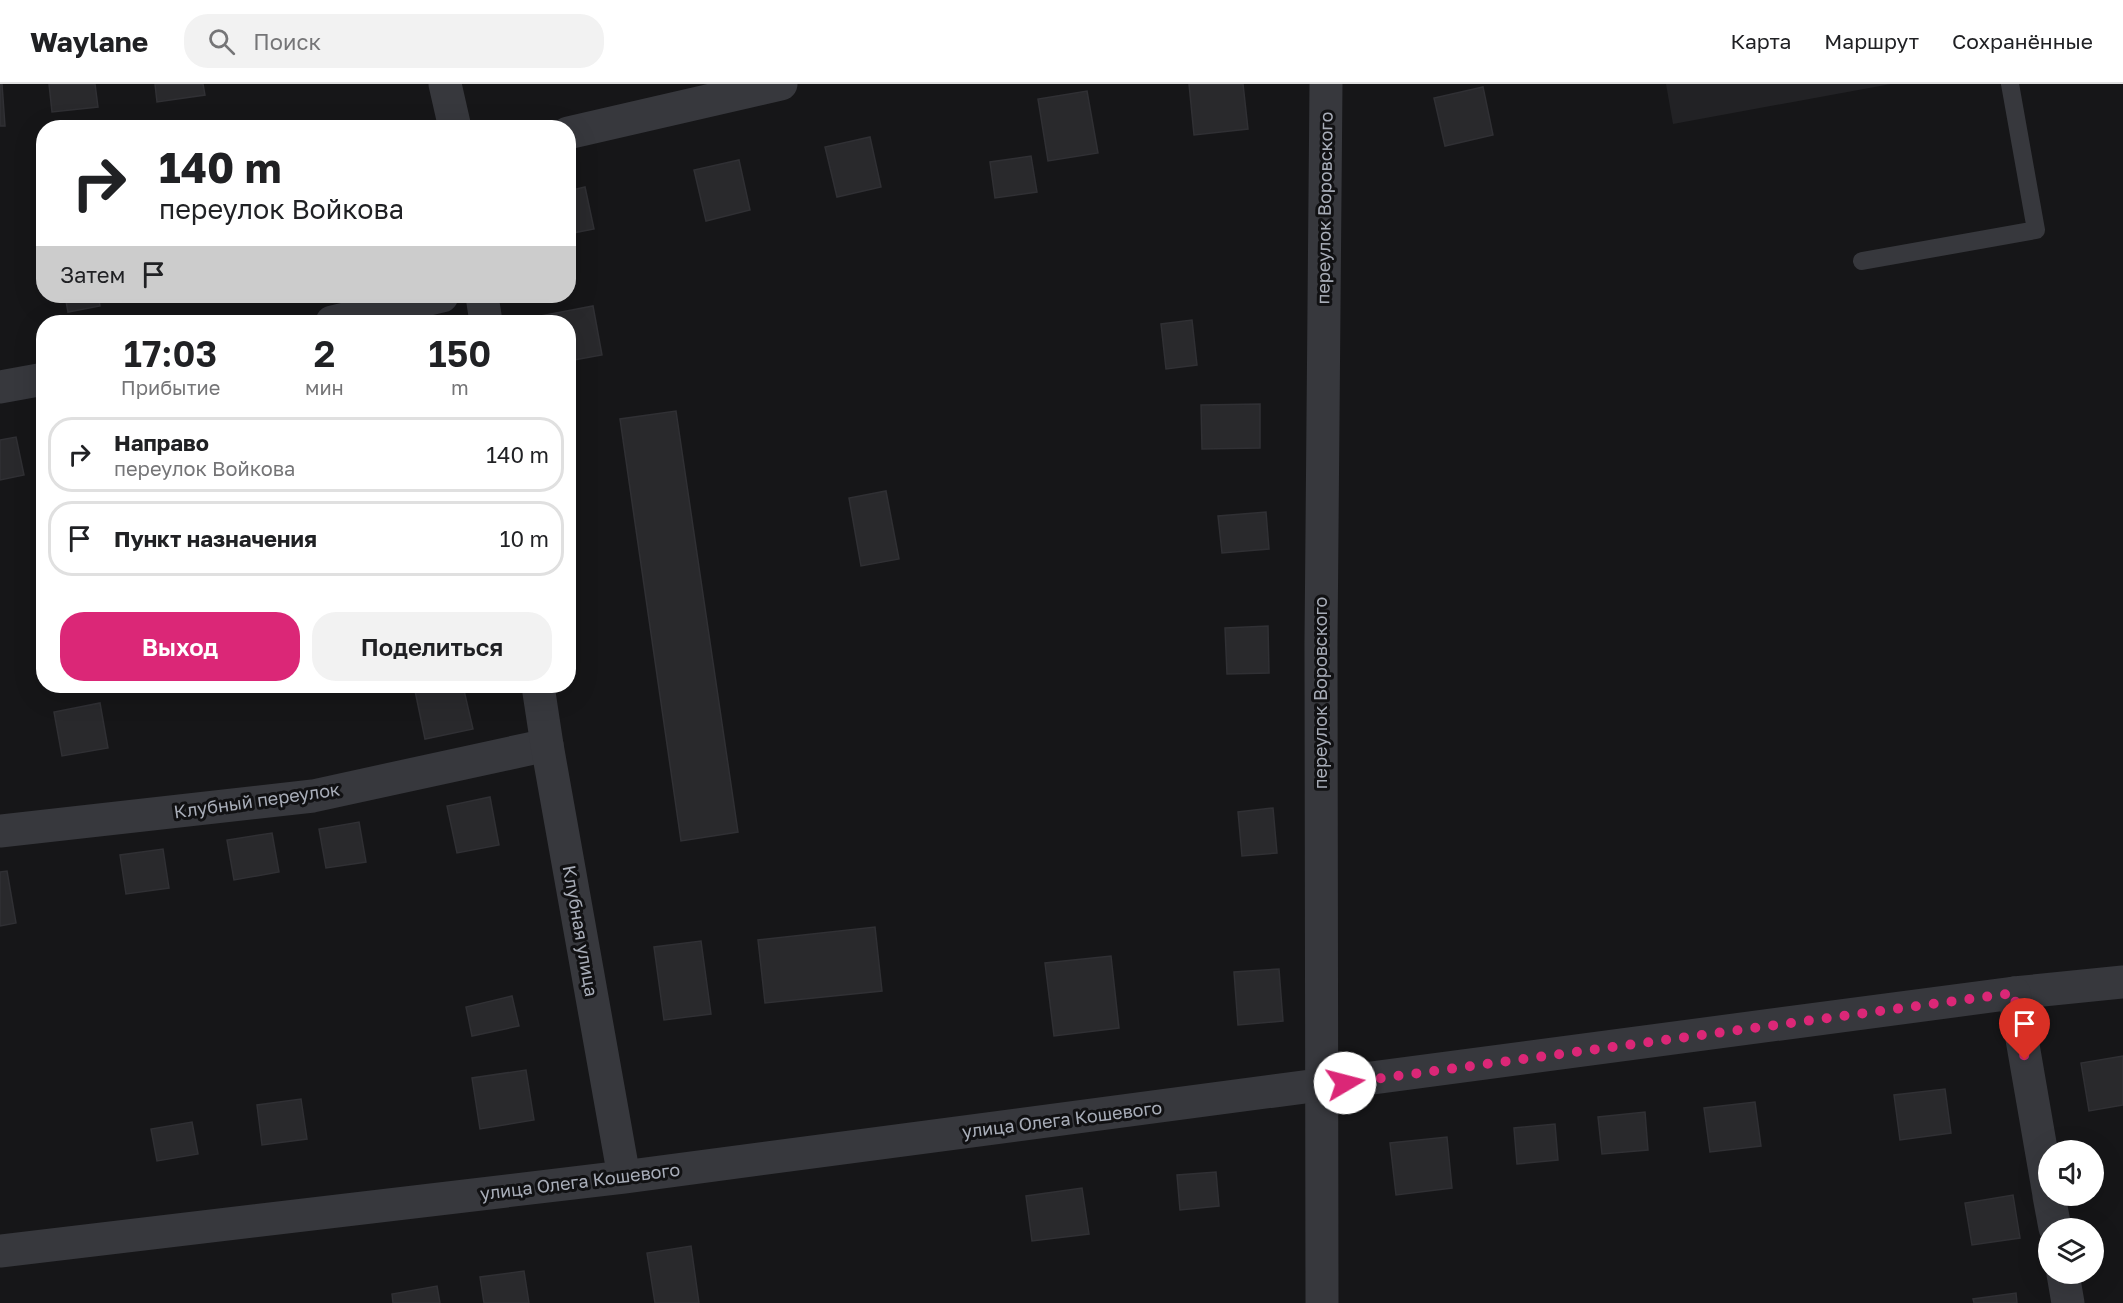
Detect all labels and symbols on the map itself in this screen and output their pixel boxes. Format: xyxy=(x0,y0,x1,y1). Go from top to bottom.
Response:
street label: переулок Воровского xyxy=(1311,111,1337,305)
street label: переулок Воровского xyxy=(1309,597,1331,789)
street label: Клубный переулок xyxy=(172,777,341,823)
street label: Клубная улица xyxy=(559,863,603,998)
pin xyxy=(1999,998,2050,1060)
position arrow xyxy=(1313,1051,1377,1115)
street label: улица Олега Кошевого xyxy=(961,1096,1163,1142)
street label: улица Олега Кошевого xyxy=(479,1158,681,1204)

